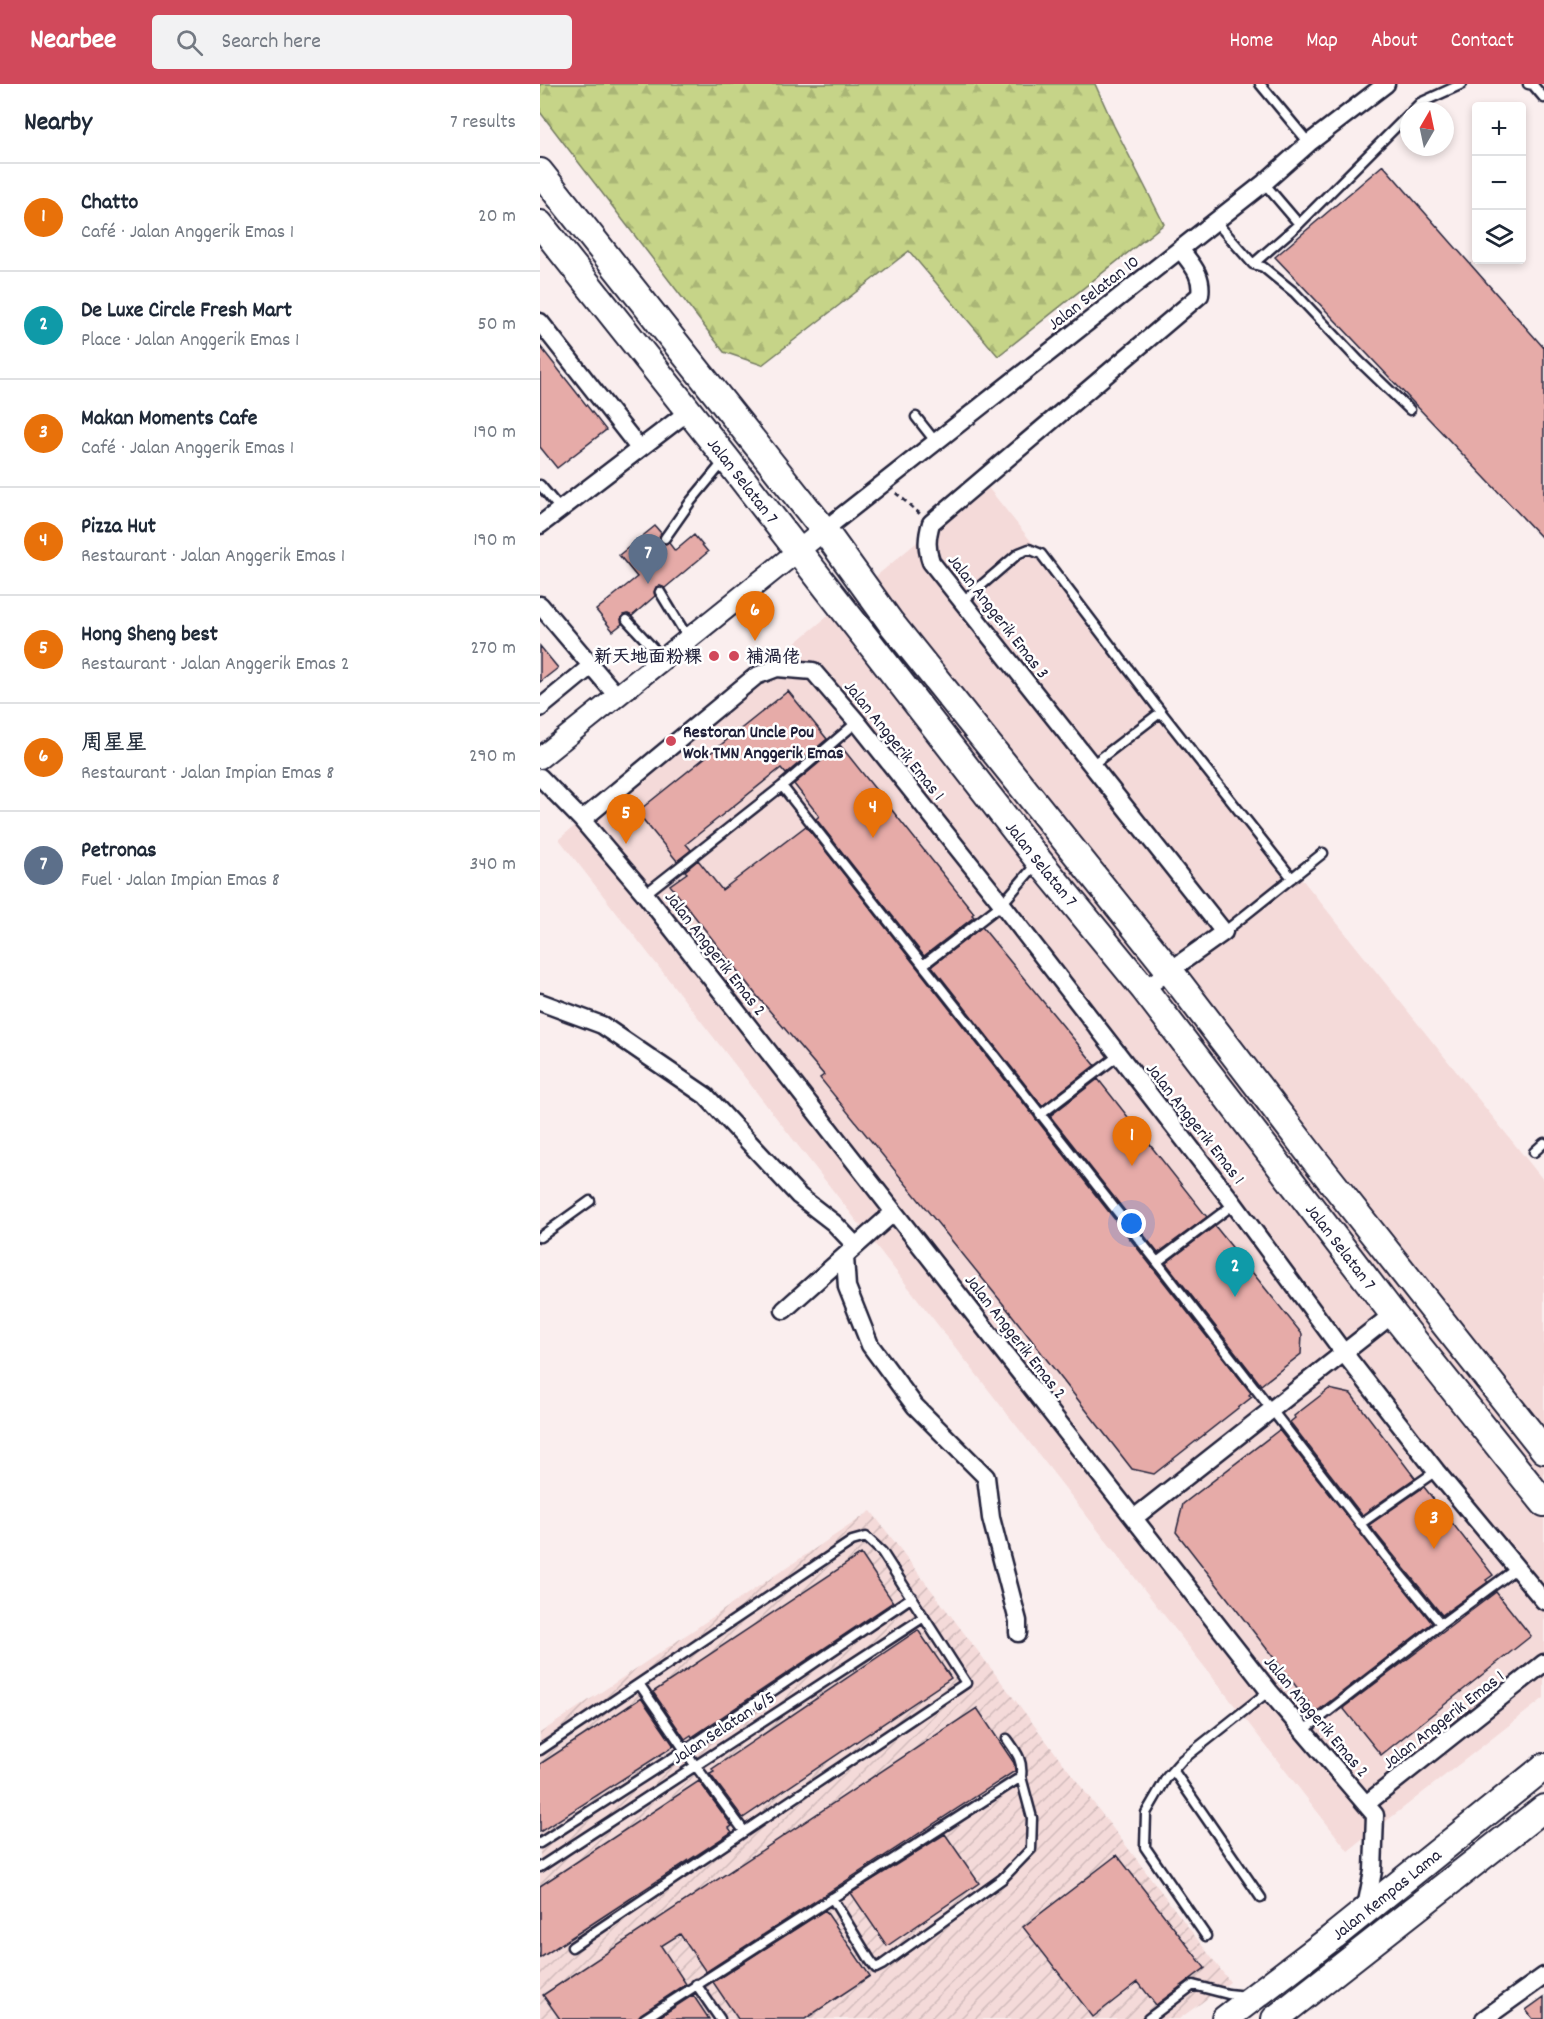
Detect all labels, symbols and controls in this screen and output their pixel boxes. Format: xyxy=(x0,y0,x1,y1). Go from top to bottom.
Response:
search box xyxy=(152,15,572,69)
text: Nearbee xyxy=(30,22,116,62)
icon: search xyxy=(173,26,206,59)
text: Search here xyxy=(221,27,321,58)
text: Home xyxy=(1229,27,1273,57)
text: Map xyxy=(1306,27,1338,57)
text: About xyxy=(1371,27,1418,57)
text: Contact xyxy=(1451,27,1514,57)
north arrow xyxy=(1400,102,1454,156)
map controls xyxy=(1472,102,1526,264)
button: + xyxy=(1472,102,1526,156)
text: Nearby xyxy=(24,105,92,142)
text: 7 results xyxy=(450,109,516,137)
button: − xyxy=(1472,156,1526,210)
text: Chatto xyxy=(81,188,138,219)
text: 1 xyxy=(41,203,46,231)
text: 20 m xyxy=(478,203,516,231)
button: layers xyxy=(1472,210,1526,264)
text: Café · Jalan Anggerik Emas 1 xyxy=(81,219,294,247)
street label: Jalan Selatan 10 xyxy=(1043,250,1146,338)
text: De Luxe Circle Fresh Mart xyxy=(81,296,292,327)
text: 2 xyxy=(39,311,48,339)
text: 50 m xyxy=(478,311,516,339)
text: Place · Jalan Anggerik Emas 1 xyxy=(81,327,299,355)
text: Makan Moments Cafe xyxy=(81,404,257,435)
text: 3 xyxy=(39,419,48,447)
text: 190 m xyxy=(473,419,516,447)
street label: Jalan Selatan 7 xyxy=(700,433,783,530)
text: Café · Jalan Anggerik Emas 1 xyxy=(81,435,294,463)
text: Pizza Hut xyxy=(81,512,156,543)
text: 4 xyxy=(39,527,48,555)
text: 190 m xyxy=(473,527,516,555)
pin: 7 xyxy=(628,534,668,584)
text: Restaurant · Jalan Anggerik Emas 1 xyxy=(81,543,345,571)
street label: Jalan Anggerik Emas 3 xyxy=(940,550,1054,685)
pin: 6 xyxy=(736,592,774,641)
text: Hong Sheng best xyxy=(81,620,218,651)
text: 5 xyxy=(39,635,48,663)
text: 270 m xyxy=(470,635,516,663)
place label: 新天地面粉粿 xyxy=(594,646,702,671)
place label: 補渦佬 xyxy=(746,646,800,671)
marker: 新天地面粉粿 xyxy=(707,649,721,663)
marker: 補渦佬 xyxy=(727,649,741,663)
text: Restaurant · Jalan Anggerik Emas 2 xyxy=(81,651,349,679)
street label: Jalan Anggerik Emas 1 xyxy=(837,676,949,807)
place label: Restoran Uncle Pou Wok TMN Anggerik Emas xyxy=(683,721,844,767)
text: 周星星 xyxy=(81,729,147,760)
marker: Restoran Uncle Pou Wok TMN Anggerik Emas xyxy=(664,734,678,748)
text: 6 xyxy=(39,743,48,771)
text: 290 m xyxy=(469,743,516,771)
text: Restaurant · Jalan Impian Emas 8 xyxy=(81,760,334,788)
pin: 4 xyxy=(854,788,892,838)
pin: 5 xyxy=(606,794,646,844)
street label: Jalan Selatan 7 xyxy=(998,817,1082,913)
text: Petronas xyxy=(81,836,156,867)
text: 7 xyxy=(40,851,47,879)
text: 340 m xyxy=(470,851,516,879)
text: Fuel · Jalan Impian Emas 8 xyxy=(81,867,280,895)
street label: Jalan Anggerik Emas 2 xyxy=(657,887,771,1022)
street label: Jalan Anggerik Emas 1 xyxy=(1139,1058,1249,1191)
pin: 1 xyxy=(1112,1116,1152,1166)
street label: Jalan Selatan 7 xyxy=(1298,1199,1381,1297)
your location xyxy=(1117,1209,1146,1238)
pin: 2 xyxy=(1216,1248,1254,1297)
street label: Jalan Anggerik Emas 2 xyxy=(957,1270,1071,1405)
pin: 3 xyxy=(1414,1500,1454,1549)
street label: Jalan Anggerik Emas 2 xyxy=(1257,1651,1374,1784)
street label: Jalan Anggerik Emas 1 xyxy=(1378,1666,1511,1776)
street label: Jalan Selatan 6/5 xyxy=(668,1686,781,1772)
street label: Jalan Kempas Lama xyxy=(1328,1844,1448,1948)

